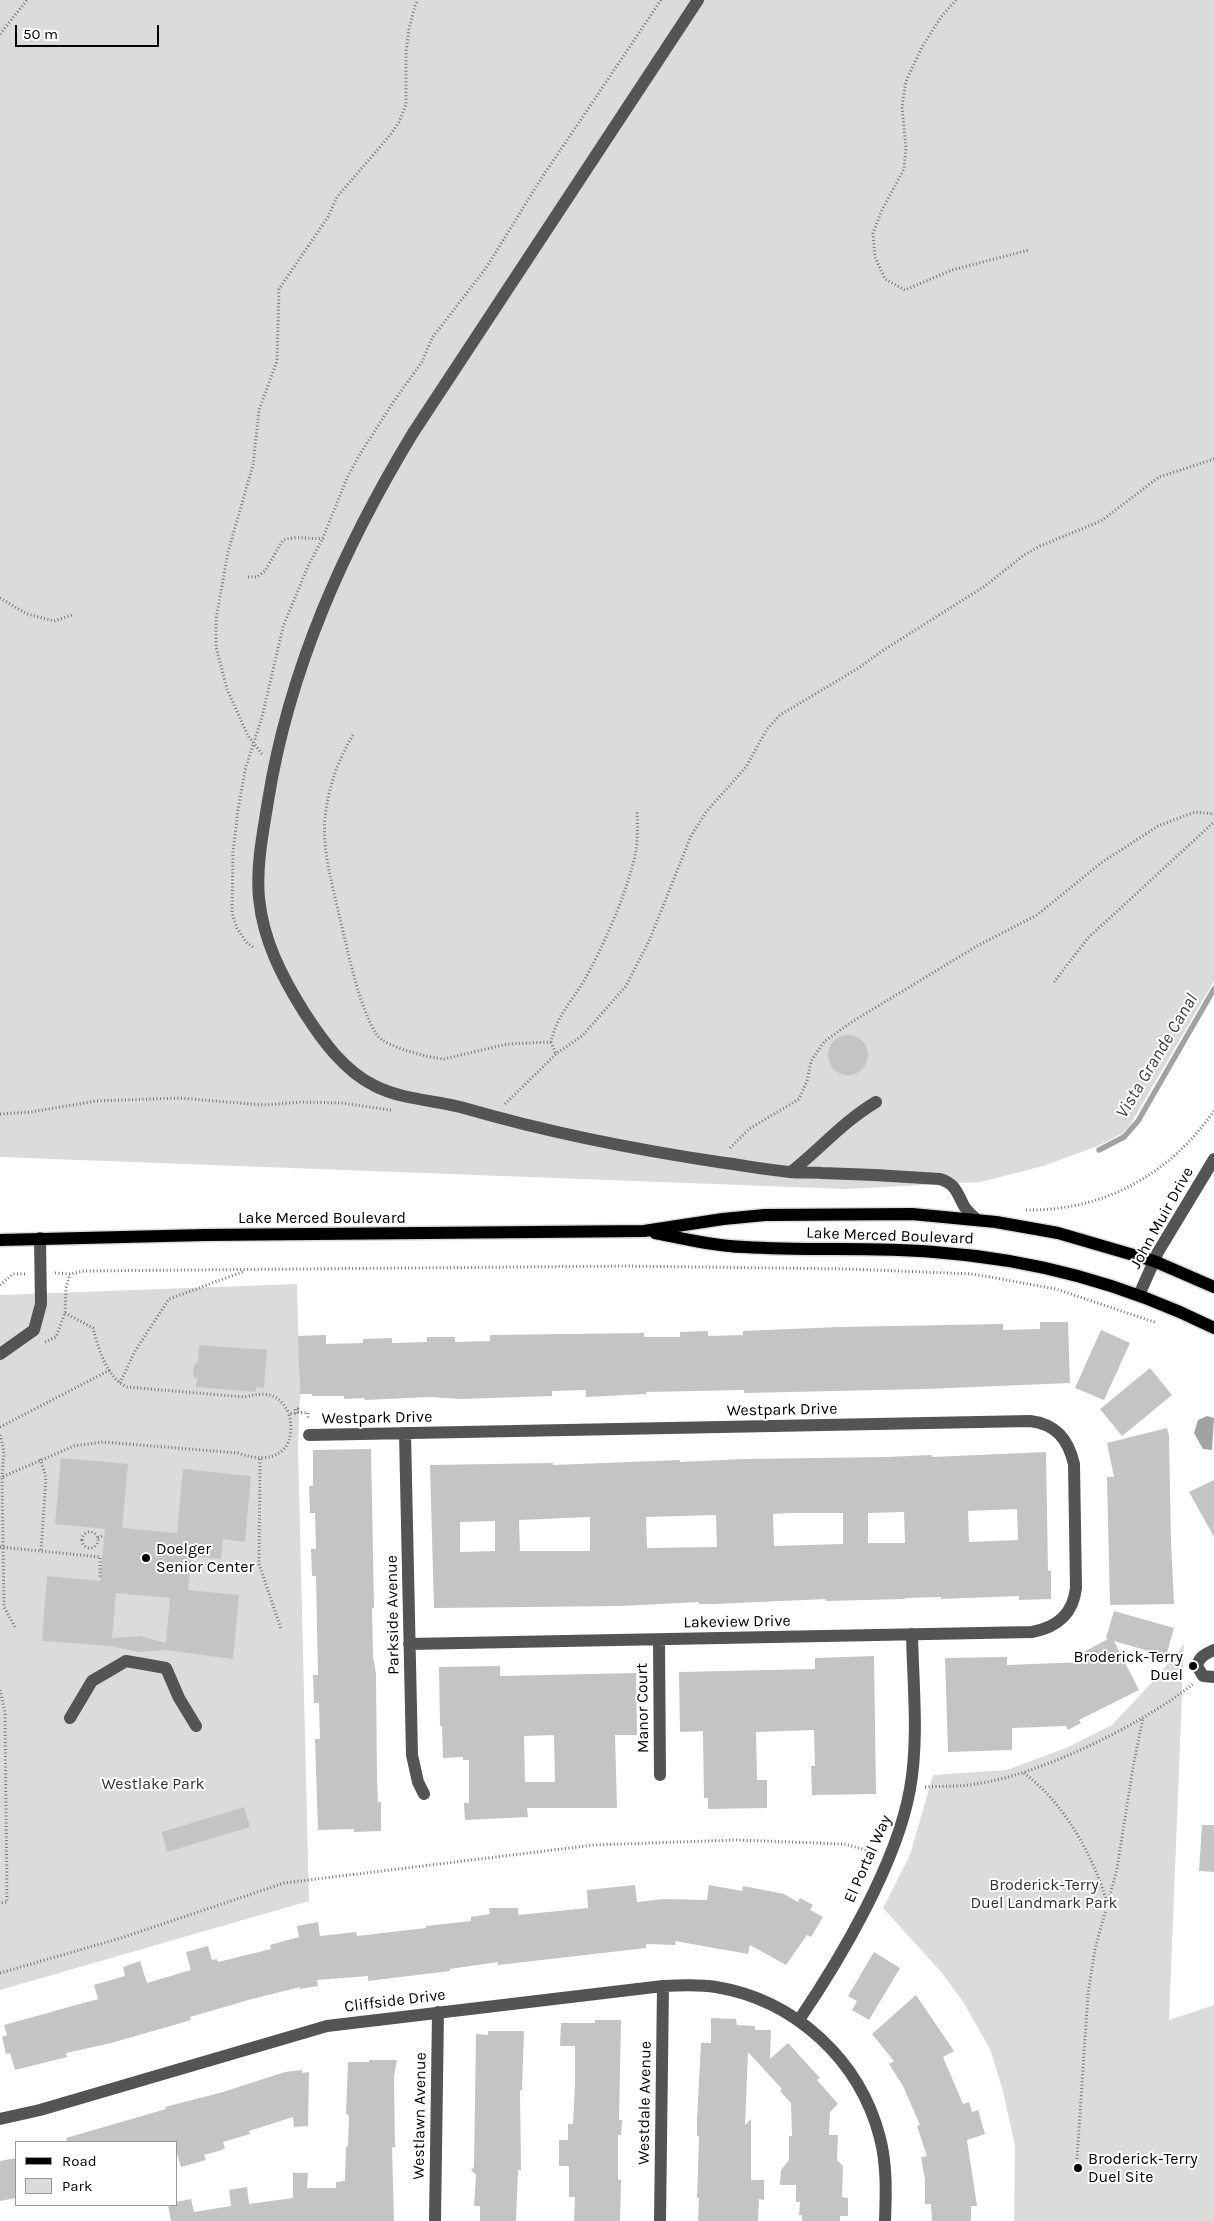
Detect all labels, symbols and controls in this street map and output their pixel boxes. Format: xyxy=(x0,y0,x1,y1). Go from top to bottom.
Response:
scale bar xyxy=(18,15,161,47)
text: 50 m xyxy=(23,25,58,43)
water label: Vista Grande Canal xyxy=(1111,990,1203,1122)
street label: John Muir Drive xyxy=(1126,1164,1198,1272)
street label: Lake Merced Boulevard xyxy=(238,1208,406,1228)
street label: Lake Merced Boulevard xyxy=(806,1223,974,1249)
street label: Westpark Drive xyxy=(727,1399,837,1421)
street label: Westpark Drive xyxy=(322,1407,432,1429)
place label: Doelger Senior Center xyxy=(156,1539,254,1577)
marker: Doelger Senior Center xyxy=(140,1552,152,1564)
street label: Parkside Avenue xyxy=(382,1555,404,1675)
street label: Lakeview Drive xyxy=(683,1611,791,1633)
place label: Broderick-Terry Duel xyxy=(1073,1647,1183,1685)
marker: Broderick-Terry Duel xyxy=(1187,1660,1199,1672)
street label: Manor Court xyxy=(633,1663,653,1753)
park label: Westlake Park xyxy=(101,1774,205,1794)
street label: El Portal Way xyxy=(840,1812,896,1906)
park label: Broderick-Terry Duel Landmark Park xyxy=(970,1875,1118,1913)
street label: Cliffside Drive xyxy=(343,1985,447,2017)
street label: Westdale Avenue xyxy=(634,2041,656,2165)
street label: Westlawn Avenue xyxy=(409,2052,431,2180)
legend xyxy=(15,2141,178,2206)
place label: Broderick-Terry Duel Site xyxy=(1088,2149,1198,2187)
text: Road xyxy=(62,2152,97,2170)
marker: Broderick-Terry Duel Site xyxy=(1072,2162,1084,2174)
text: Park xyxy=(62,2177,92,2195)

